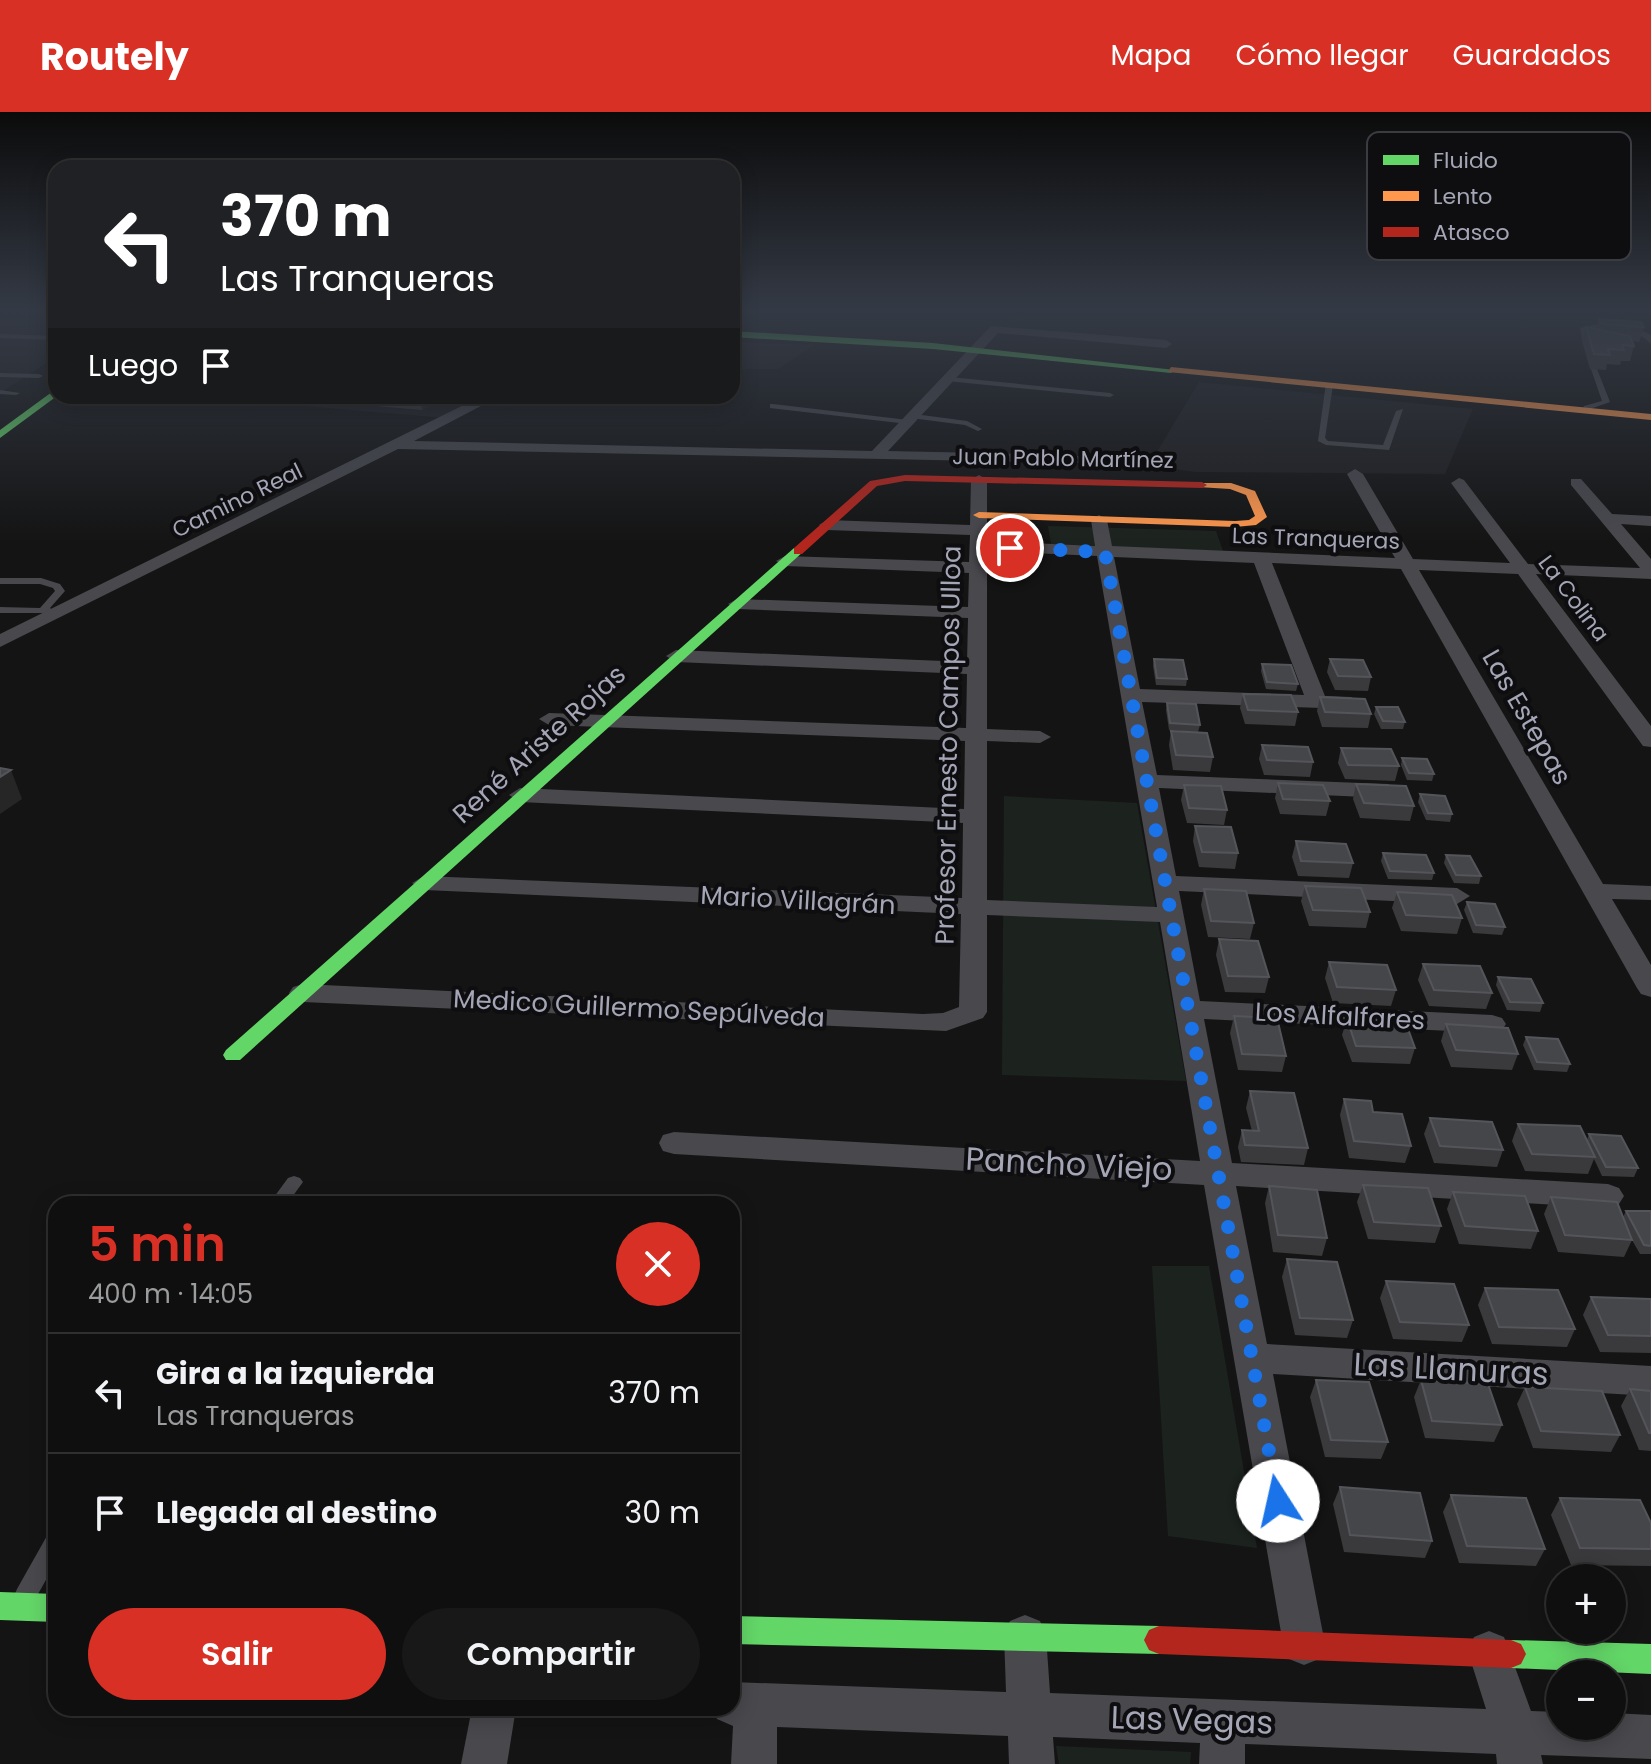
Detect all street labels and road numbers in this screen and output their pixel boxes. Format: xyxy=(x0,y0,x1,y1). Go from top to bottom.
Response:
street label: Juan Pablo Martínez xyxy=(952,441,1174,476)
street label: Camino Real xyxy=(167,456,307,545)
street label: Las Tranqueras xyxy=(1232,520,1400,557)
street label: Profesor Ernesto Campos Ulloa xyxy=(927,545,969,945)
street label: La Colina xyxy=(1531,549,1616,648)
street label: Las Estepas xyxy=(1474,643,1580,791)
street label: René Ariste Rojas xyxy=(445,657,633,831)
street label: Mario Villagrán xyxy=(699,877,897,923)
street label: Medico Guillermo Sepúlveda xyxy=(452,980,826,1036)
street label: Los Alfalfares xyxy=(1254,994,1426,1038)
street label: Pancho Viejo xyxy=(964,1136,1174,1191)
street label: Las Llanuras xyxy=(1352,1341,1550,1396)
street label: Las Vegas xyxy=(1110,1694,1274,1745)

